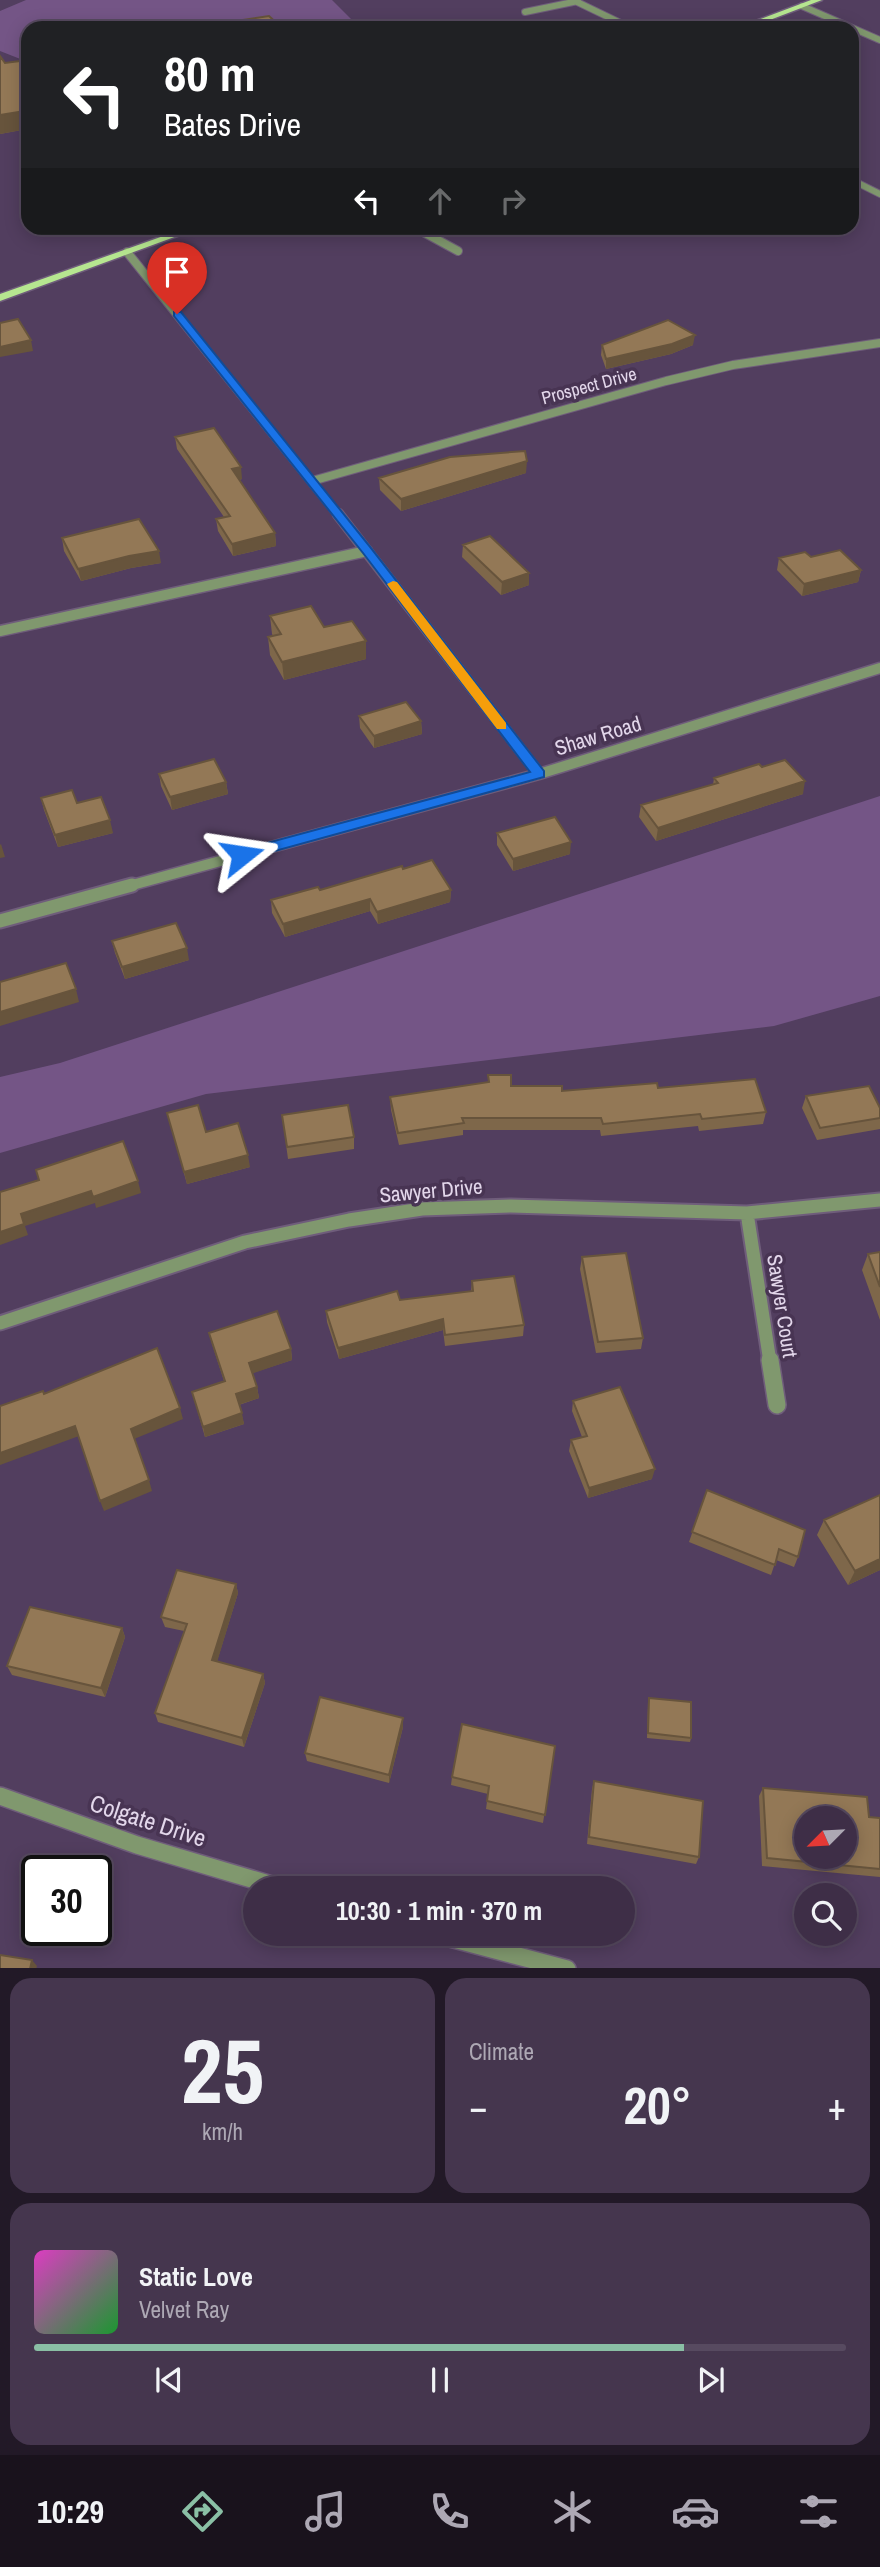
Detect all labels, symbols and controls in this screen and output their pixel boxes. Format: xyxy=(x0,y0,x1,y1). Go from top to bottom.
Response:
text: 80 m xyxy=(164,40,256,106)
icon: left xyxy=(49,49,140,140)
text: Bates Drive xyxy=(164,103,301,146)
icon: left xyxy=(348,182,386,220)
icon: ahead xyxy=(421,182,459,220)
icon: right xyxy=(494,182,532,220)
pin xyxy=(147,242,207,314)
icon: arrive xyxy=(158,253,196,291)
street label: Prospect Drive xyxy=(538,361,639,410)
street label: Shaw Road xyxy=(551,709,645,762)
position arrow xyxy=(205,818,279,892)
street label: Sawyer Drive xyxy=(378,1172,484,1209)
street label: Sawyer Court xyxy=(760,1252,805,1360)
street label: Colgate Drive xyxy=(86,1786,210,1854)
north arrow xyxy=(794,1806,858,1869)
map controls xyxy=(794,1806,857,1946)
speed limit sign: 30 xyxy=(21,1855,112,1946)
button: search xyxy=(794,1883,857,1946)
text: 10:30 · 1 min · 370 m xyxy=(336,1893,542,1928)
text: 25 xyxy=(181,2009,264,2131)
text: Climate xyxy=(469,2036,534,2067)
text: 20° xyxy=(623,2070,692,2140)
text: − xyxy=(469,2081,487,2132)
text: + xyxy=(828,2081,846,2132)
text: km/h xyxy=(202,2116,243,2147)
text: Static Love xyxy=(139,2259,253,2294)
text: Velvet Ray xyxy=(139,2294,229,2325)
icon: previous xyxy=(150,2361,188,2399)
icon: pause xyxy=(421,2361,459,2399)
icon: next xyxy=(692,2361,730,2399)
icon: directions xyxy=(178,2487,227,2536)
icon: music xyxy=(301,2487,350,2536)
icon: phone xyxy=(425,2487,474,2536)
icon: climate xyxy=(548,2487,597,2536)
icon: car xyxy=(671,2487,720,2536)
icon: filters xyxy=(794,2487,843,2536)
text: 10:29 xyxy=(37,2490,104,2533)

